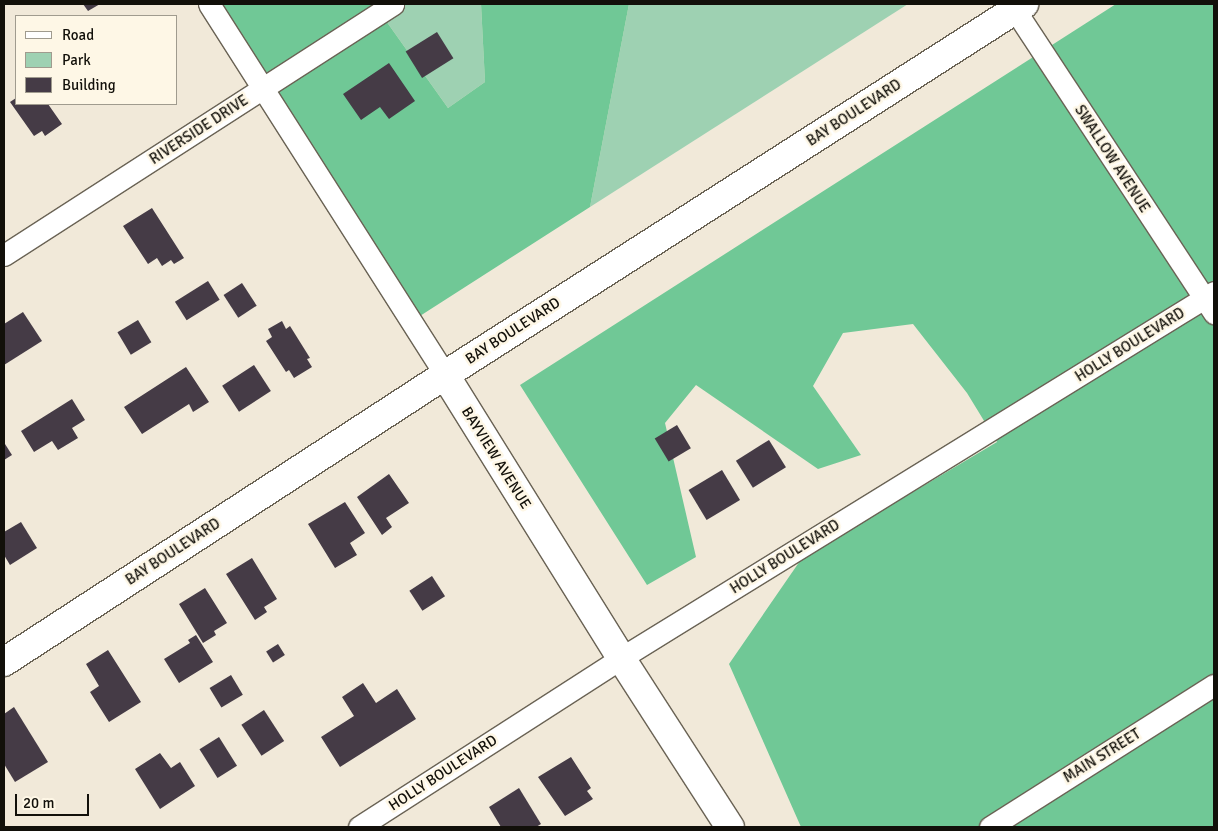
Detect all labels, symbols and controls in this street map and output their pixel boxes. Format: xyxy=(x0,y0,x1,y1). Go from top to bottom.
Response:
legend xyxy=(15,15,178,105)
text: Road xyxy=(62,26,94,44)
text: Park xyxy=(62,51,91,69)
text: Building xyxy=(62,76,116,94)
street label: BAY BOULEVARD xyxy=(803,76,905,150)
street label: RIVERSIDE DRIVE xyxy=(146,91,252,169)
street label: SWALLOW AVENUE xyxy=(1070,102,1154,216)
street label: BAY BOULEVARD xyxy=(462,294,564,368)
street label: HOLLY BOULEVARD xyxy=(1072,304,1188,386)
street label: BAYVIEW AVENUE xyxy=(457,404,535,512)
street label: BAY BOULEVARD xyxy=(122,515,224,589)
street label: HOLLY BOULEVARD xyxy=(727,516,843,598)
street label: MAIN STREET xyxy=(1060,725,1144,787)
street label: HOLLY BOULEVARD xyxy=(385,731,501,815)
scale bar xyxy=(18,784,91,816)
text: 20 m xyxy=(23,794,54,812)

